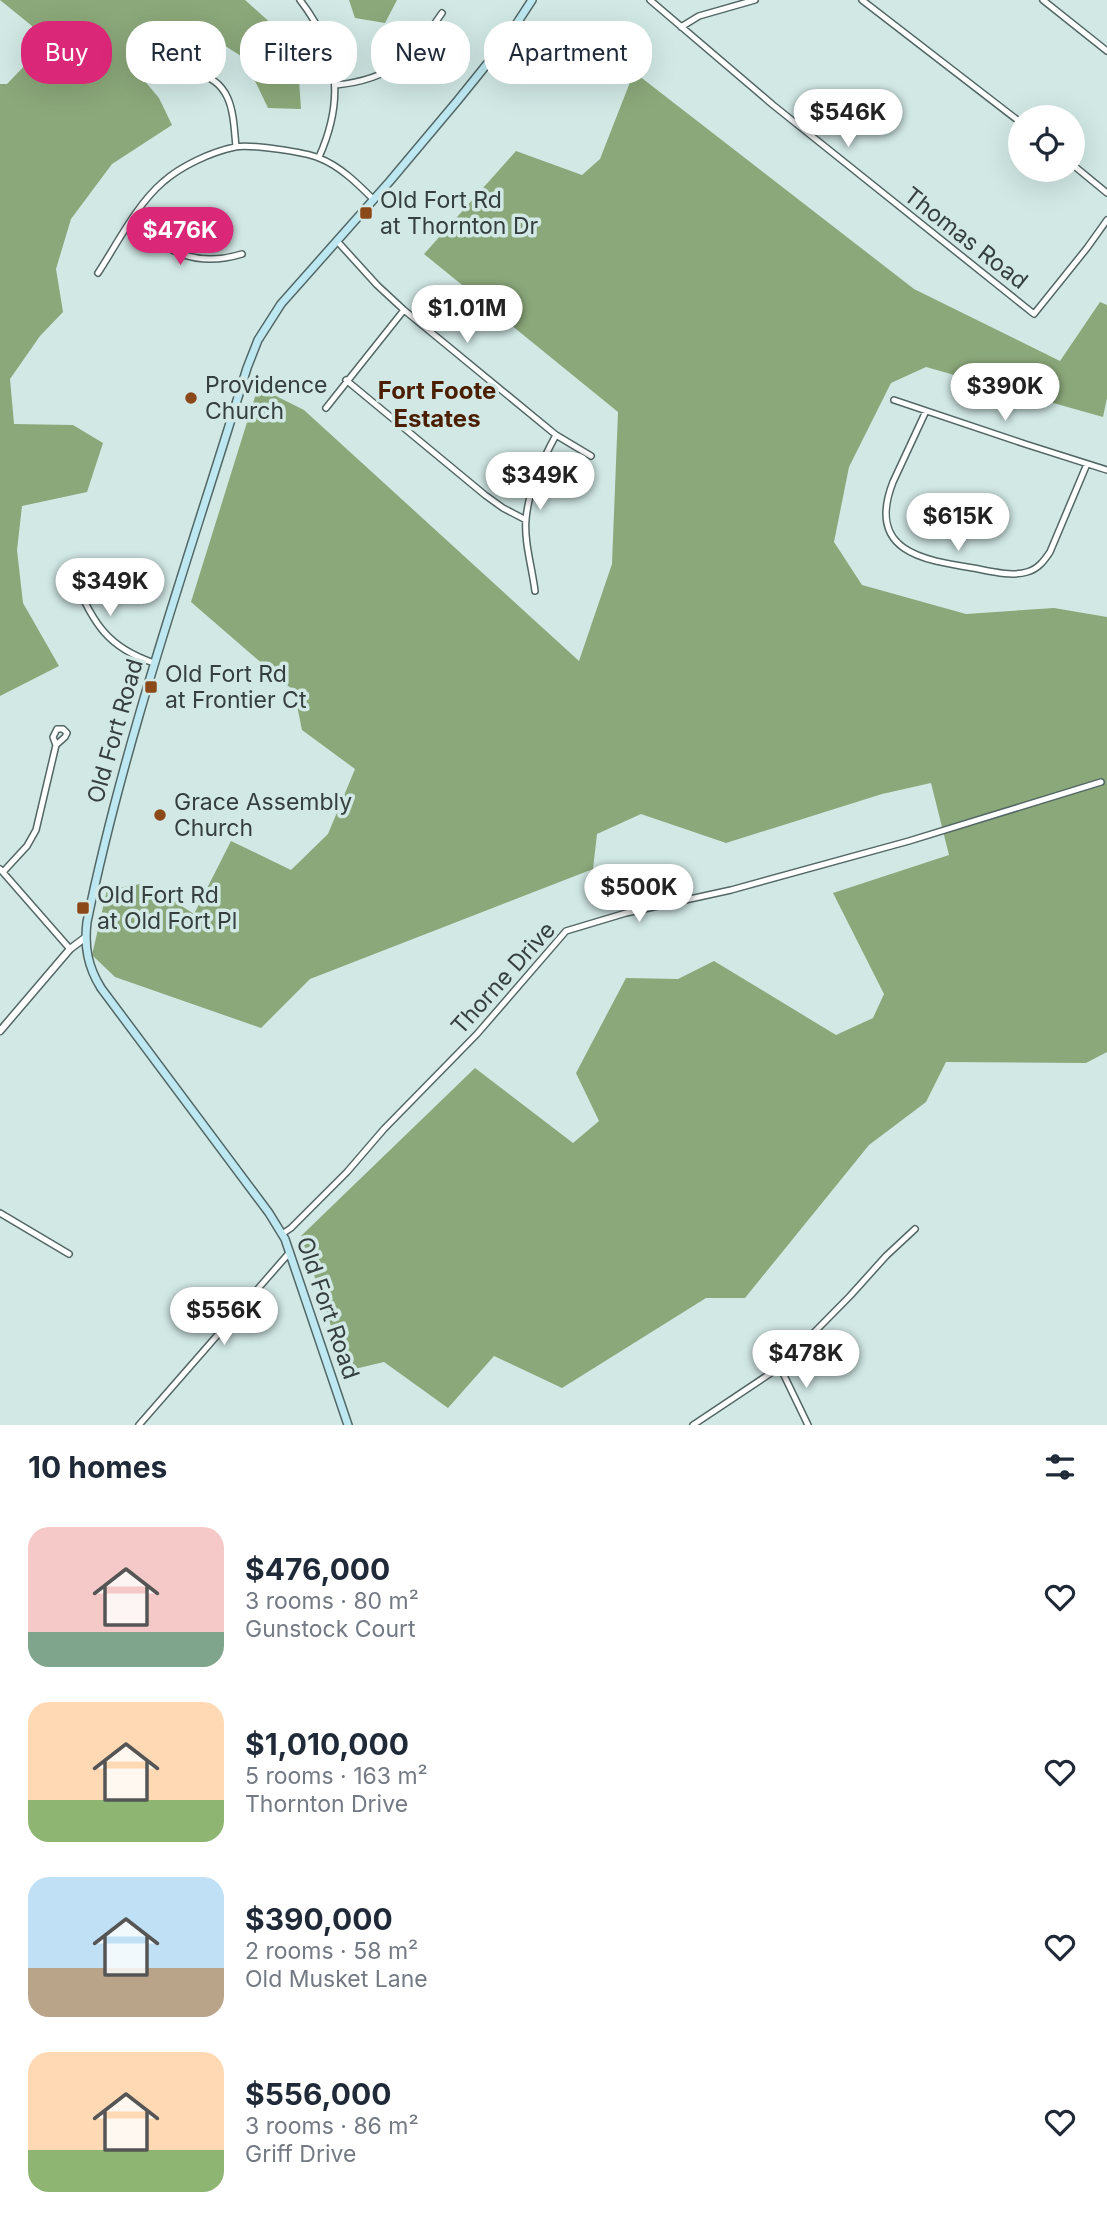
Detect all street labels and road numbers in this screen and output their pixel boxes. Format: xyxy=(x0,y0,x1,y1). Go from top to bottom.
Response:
street label: Thomas Road xyxy=(899,181,1033,295)
street label: Old Fort Road xyxy=(81,656,149,806)
street label: Thorne Drive xyxy=(445,916,561,1040)
street label: Old Fort Road xyxy=(291,1233,365,1383)

